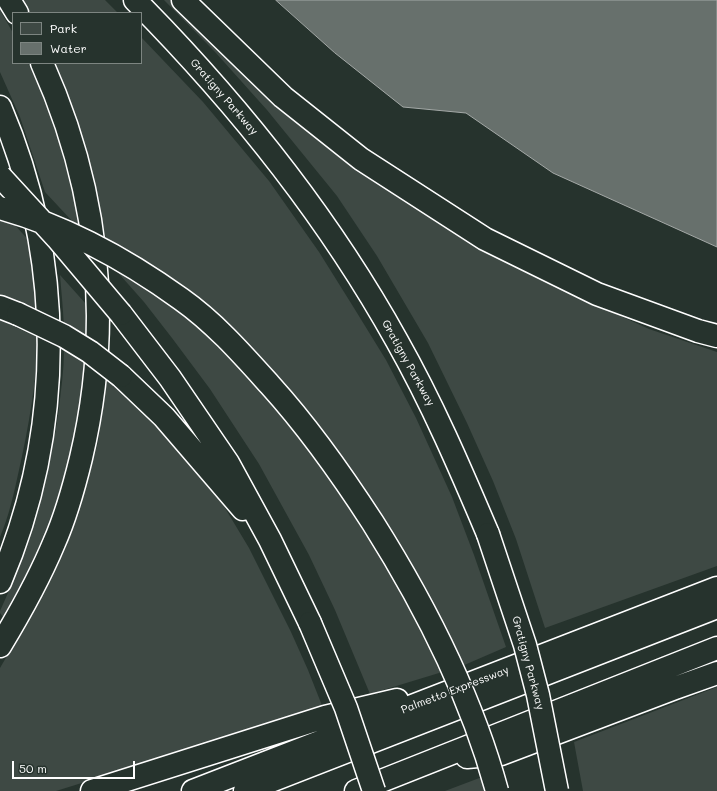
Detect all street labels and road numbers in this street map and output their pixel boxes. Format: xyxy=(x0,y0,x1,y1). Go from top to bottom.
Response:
street label: Gratigny Parkway xyxy=(187,56,261,138)
street label: Gratigny Parkway xyxy=(379,318,437,408)
street label: Gratigny Parkway xyxy=(509,615,547,711)
street label: Palmetto Expressway xyxy=(399,663,511,717)

